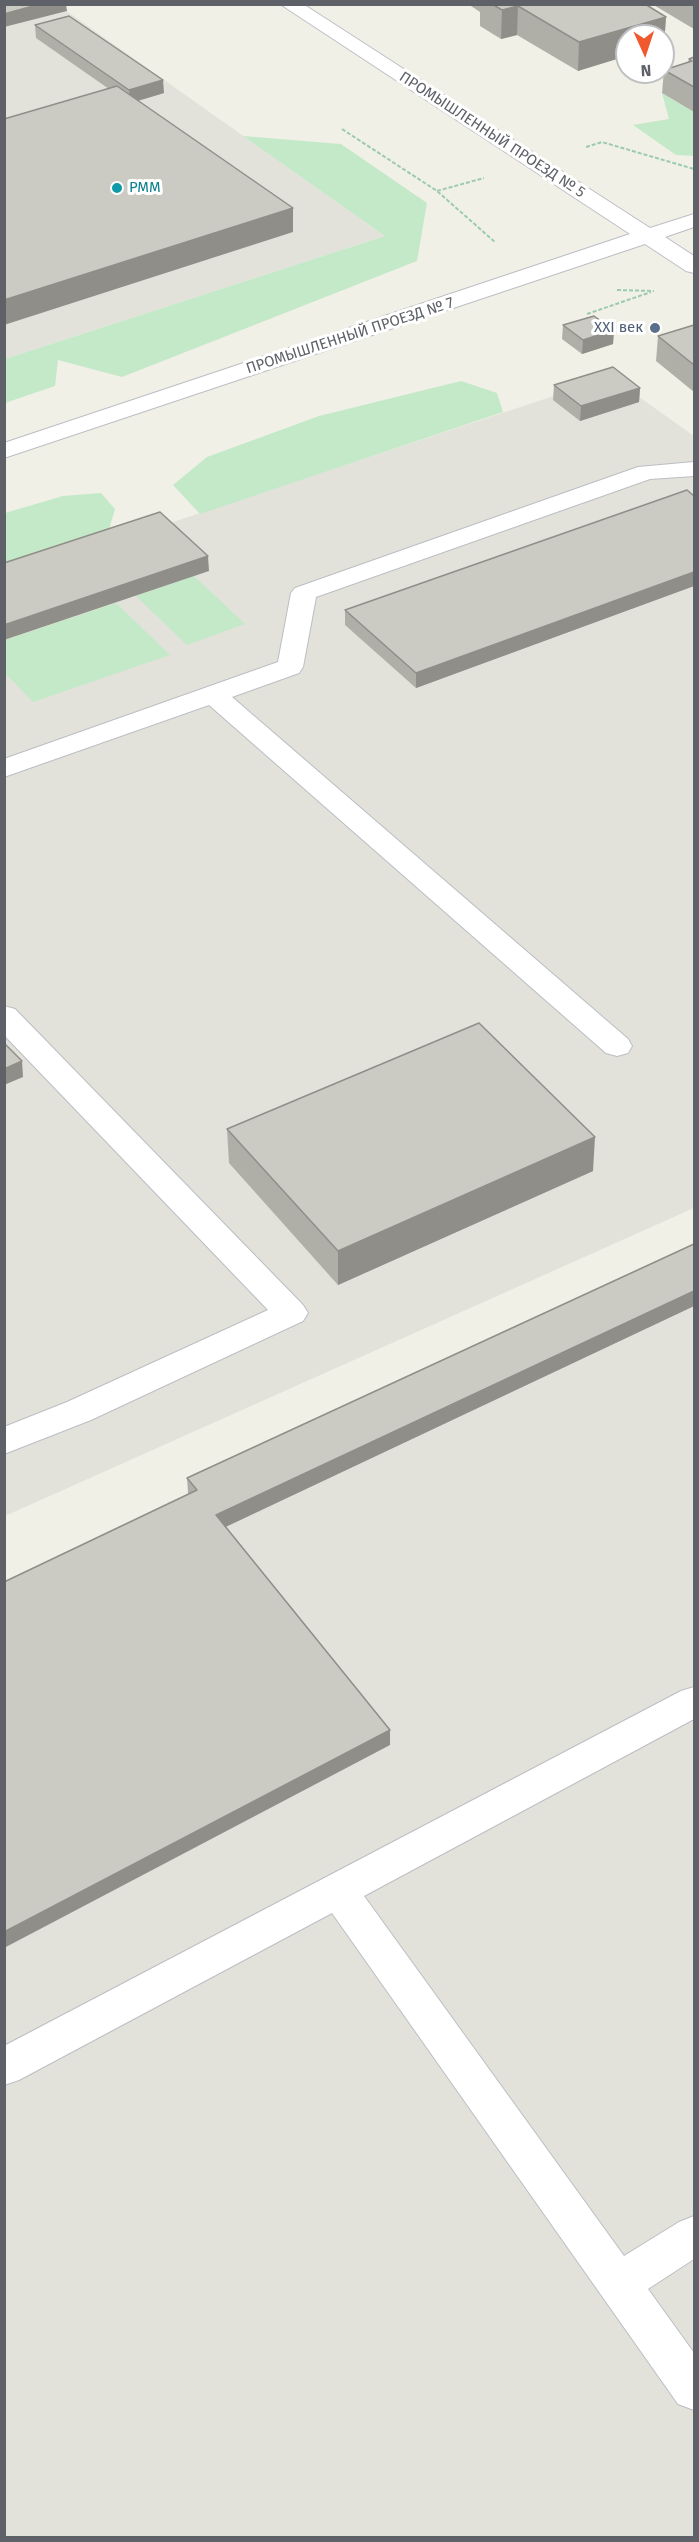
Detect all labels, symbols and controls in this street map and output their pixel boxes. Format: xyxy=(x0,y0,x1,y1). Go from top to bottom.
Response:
north arrow xyxy=(615,24,675,84)
text: N xyxy=(640,61,652,80)
street label: ПРОМЫШЛЕННЫЙ ПРОЕЗД № 5 xyxy=(396,68,588,202)
place label: РММ xyxy=(129,179,161,197)
marker: РММ xyxy=(110,181,124,195)
street label: ПРОМЫШЛЕННЫЙ ПРОЕЗД № 7 xyxy=(244,294,456,378)
place label: XXI век xyxy=(594,319,643,337)
marker: XXI век xyxy=(648,321,662,335)

